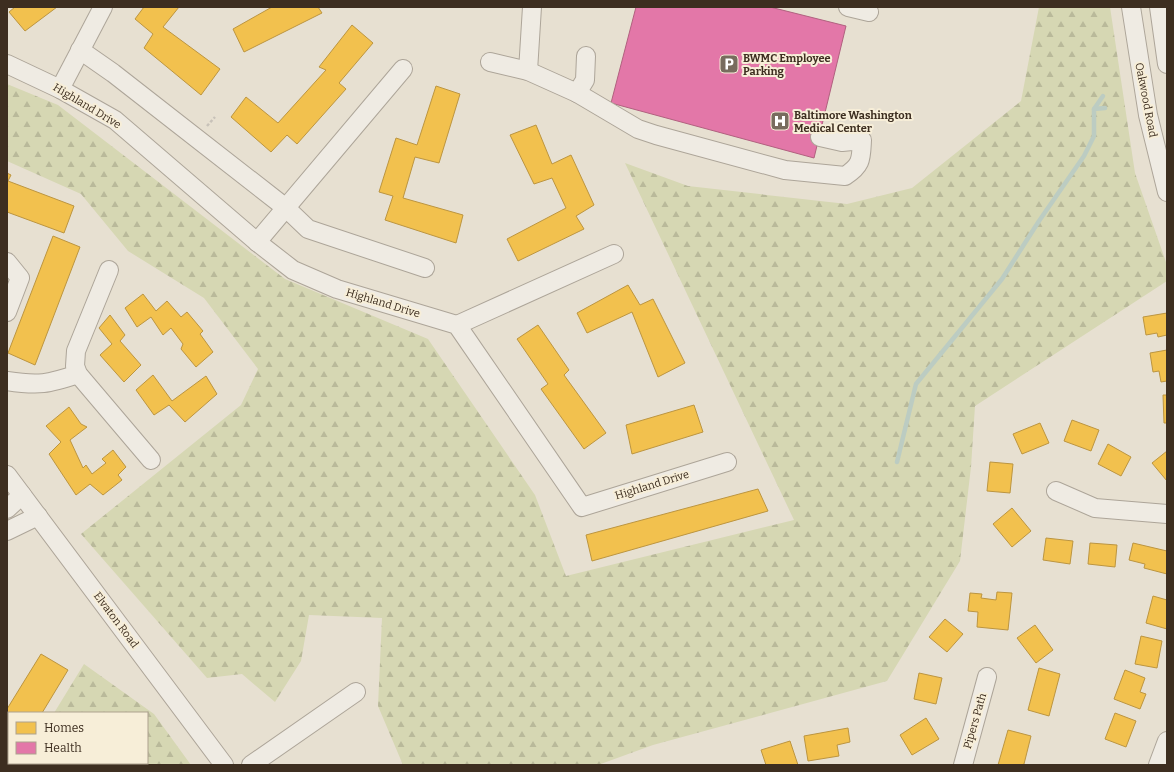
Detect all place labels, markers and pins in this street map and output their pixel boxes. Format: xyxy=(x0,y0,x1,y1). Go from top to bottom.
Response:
place label: BWMC Employee Parking xyxy=(743,52,831,78)
parking icon: BWMC Employee Parking xyxy=(718,53,740,75)
place label: Baltimore Washington Medical Center xyxy=(794,109,912,135)
hospital icon: Baltimore Washington Medical Center xyxy=(769,110,791,132)

